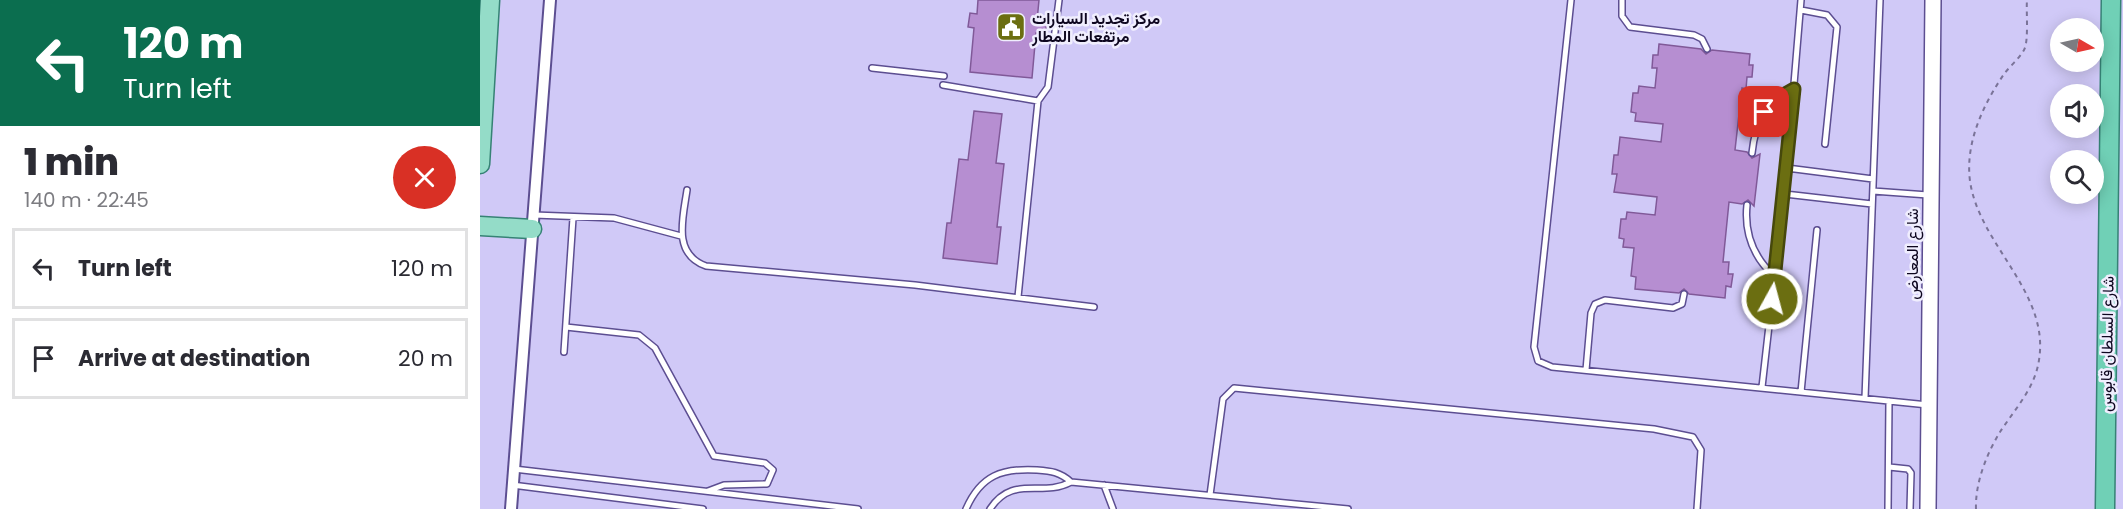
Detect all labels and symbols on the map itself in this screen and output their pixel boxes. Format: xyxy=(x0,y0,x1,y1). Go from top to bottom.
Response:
place label: مركز تجديد السيارات مرتفعات المطار xyxy=(1031,7,1161,48)
public building icon: مركز تجديد السيارات مرتفعات المطار xyxy=(995,11,1027,43)
north arrow xyxy=(2050,18,2104,72)
pin xyxy=(1738,86,1789,137)
street label: شارع المعارض xyxy=(1901,208,1924,300)
position arrow xyxy=(1740,267,1804,331)
street label: شارع السلطان قابوس xyxy=(2094,276,2120,412)

